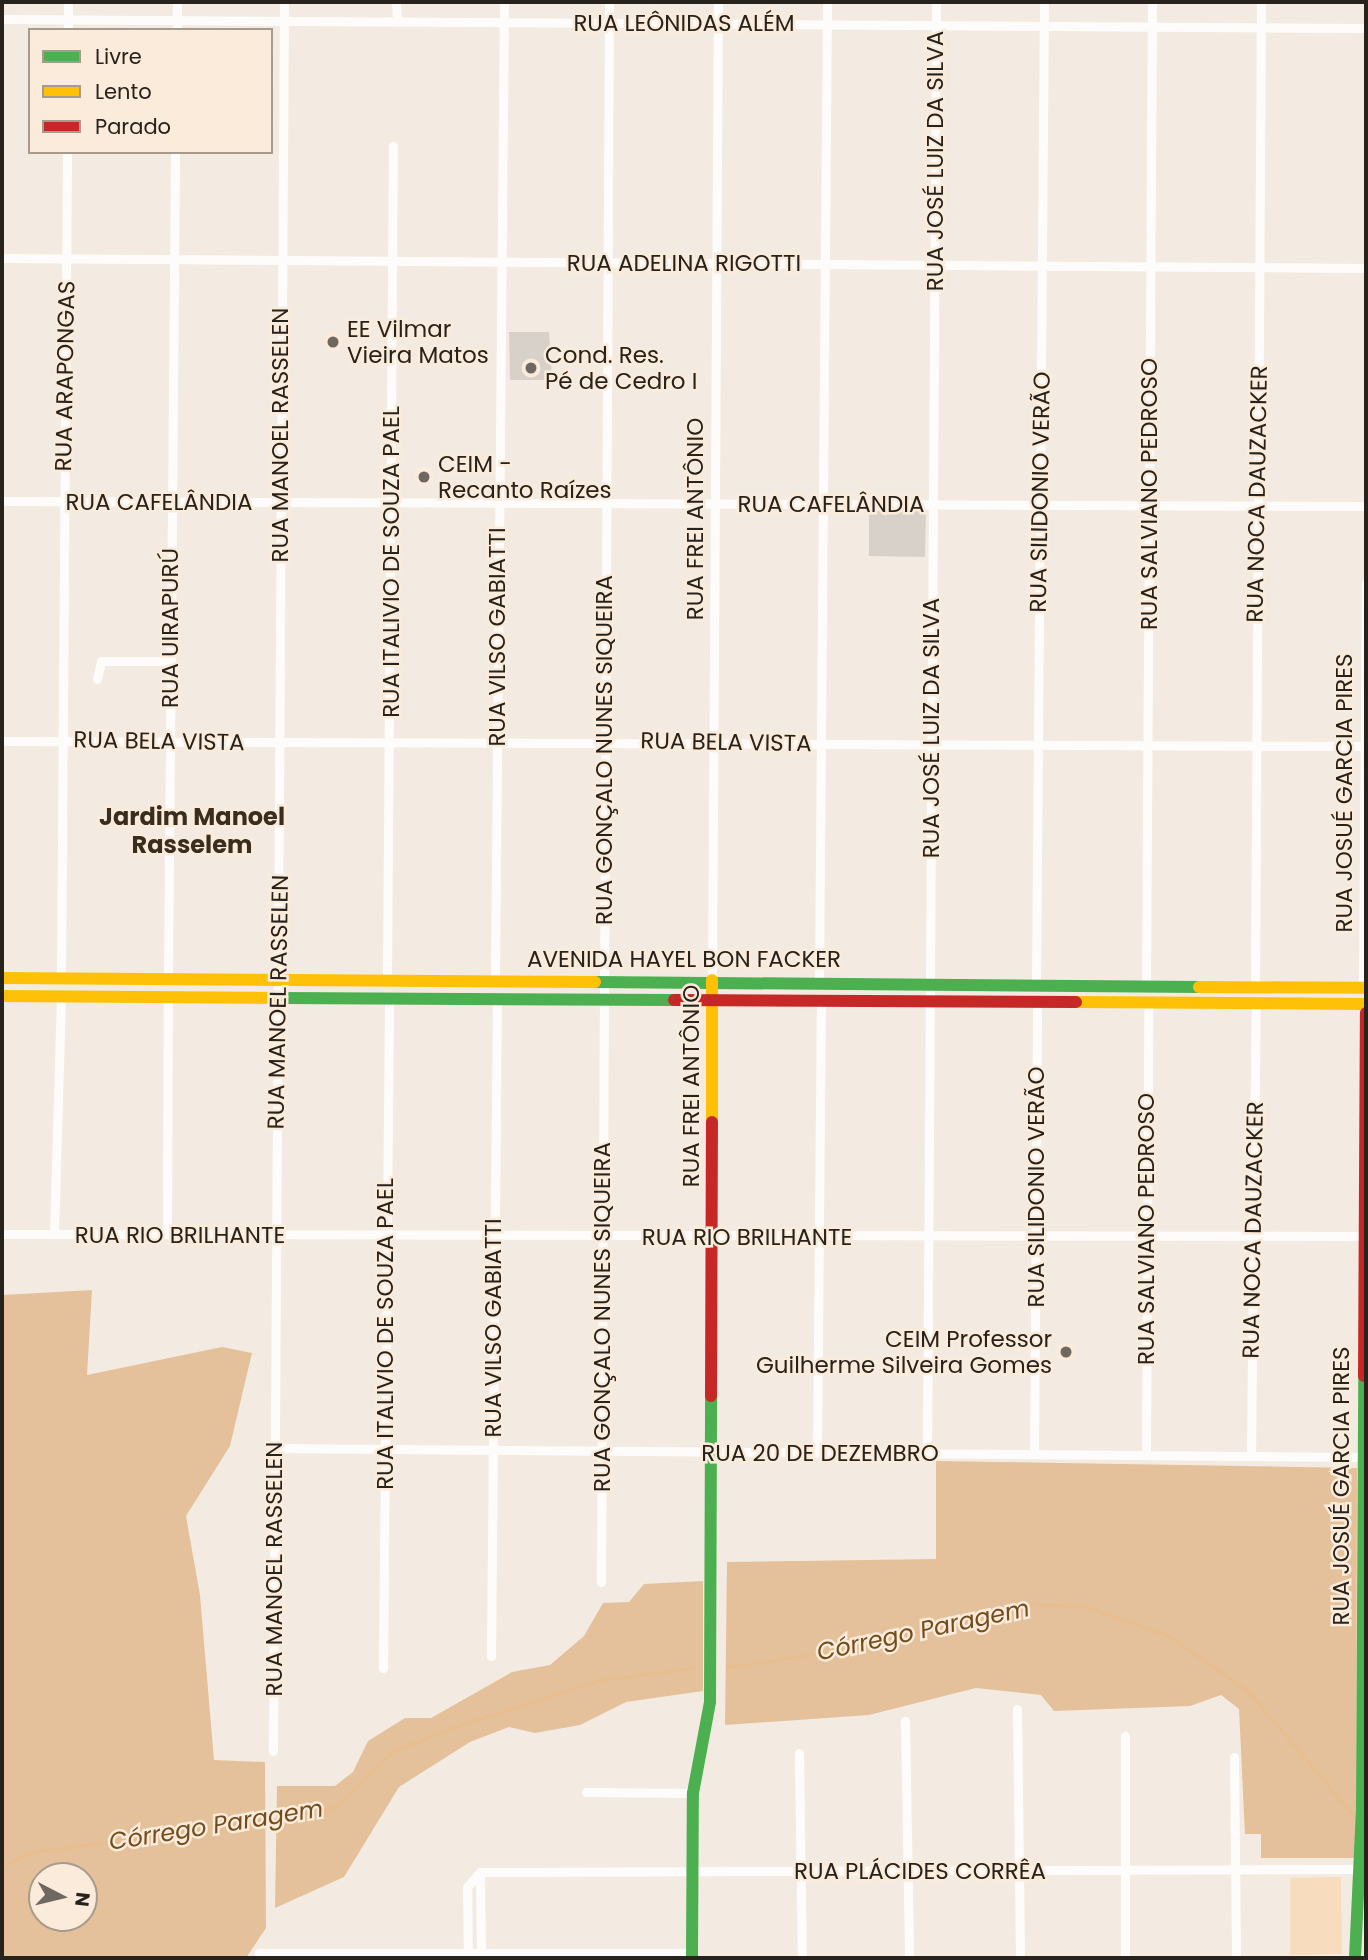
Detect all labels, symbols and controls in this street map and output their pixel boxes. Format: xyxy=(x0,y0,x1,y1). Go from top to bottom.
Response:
street label: RUA LEÔNIDAS ALÉM xyxy=(573,9,795,37)
legend xyxy=(28,28,273,154)
street label: RUA JOSÉ LUIZ DA SILVA xyxy=(921,31,949,291)
text: Livre xyxy=(95,42,142,71)
text: Lento xyxy=(95,77,152,106)
text: Parado xyxy=(95,112,171,141)
street label: RUA ADELINA RIGOTTI xyxy=(567,249,801,277)
street label: RUA ARAPONGAS xyxy=(50,280,80,472)
street label: RUA MANOEL RASSELEN xyxy=(266,308,294,562)
place label: EE Vilmar Vieira Matos xyxy=(347,315,489,369)
marker: EE Vilmar Vieira Matos xyxy=(325,334,341,350)
place label: Cond. Res. Pé de Cedro I xyxy=(545,341,697,395)
street label: RUA SALVIANO PEDROSO xyxy=(1135,358,1163,630)
marker: Cond. Res. Pé de Cedro I xyxy=(523,360,539,376)
street label: RUA NOCA DAUZACKER xyxy=(1241,365,1273,623)
street label: RUA SILIDONIO VERÃO xyxy=(1024,371,1056,613)
street label: RUA ITALIVIO DE SOUZA PAEL xyxy=(377,406,405,718)
street label: RUA FREI ANTÔNIO xyxy=(681,418,709,620)
place label: CEIM - Recanto Raízes xyxy=(438,450,612,504)
marker: CEIM - Recanto Raízes xyxy=(416,469,432,485)
street label: RUA CAFELÂNDIA xyxy=(66,488,252,516)
street label: RUA CAFELÂNDIA xyxy=(738,490,924,518)
street label: RUA VILSO GABIATTI xyxy=(483,527,511,747)
street label: RUA UIRAPURÚ xyxy=(156,548,184,708)
street label: RUA GONÇALO NUNES SIQUEIRA xyxy=(590,575,618,925)
street label: RUA JOSÉ LUIZ DA SILVA xyxy=(917,598,945,858)
street label: RUA JOSUÉ GARCIA PIRES xyxy=(1330,653,1358,933)
street label: RUA BELA VISTA xyxy=(73,726,245,756)
street label: RUA BELA VISTA xyxy=(640,727,812,757)
district label: Jardim Manoel Rasselem xyxy=(99,803,285,859)
street label: RUA MANOEL RASSELEN xyxy=(262,874,294,1130)
street label: AVENIDA HAYEL BON FACKER xyxy=(527,945,841,973)
street label: RUA FREI ANTÔNIO xyxy=(677,985,705,1187)
street label: RUA SILIDONIO VERÃO xyxy=(1022,1066,1050,1308)
street label: RUA SALVIANO PEDROSO xyxy=(1132,1093,1160,1365)
street label: RUA NOCA DAUZACKER xyxy=(1237,1101,1269,1359)
street label: RUA GONÇALO NUNES SIQUEIRA xyxy=(588,1142,616,1492)
street label: RUA ITALIVIO DE SOUZA PAEL xyxy=(371,1178,399,1490)
street label: RUA VILSO GABIATTI xyxy=(479,1218,507,1438)
street label: RUA RIO BRILHANTE xyxy=(75,1221,285,1249)
street label: RUA RIO BRILHANTE xyxy=(642,1223,852,1251)
place label: CEIM Professor Guilherme Silveira Gomes xyxy=(756,1325,1052,1379)
marker: CEIM Professor Guilherme Silveira Gomes xyxy=(1058,1344,1074,1360)
street label: RUA JOSUÉ GARCIA PIRES xyxy=(1327,1346,1355,1626)
street label: RUA 20 DE DEZEMBRO xyxy=(701,1439,939,1467)
street label: RUA MANOEL RASSELEN xyxy=(260,1442,288,1696)
water label: Córrego Paragem xyxy=(814,1593,1032,1667)
water label: Córrego Paragem xyxy=(107,1794,325,1856)
street label: RUA PLÁCIDES CORRÊA xyxy=(794,1857,1046,1885)
north arrow xyxy=(28,1862,98,1932)
text: N xyxy=(68,1891,97,1908)

